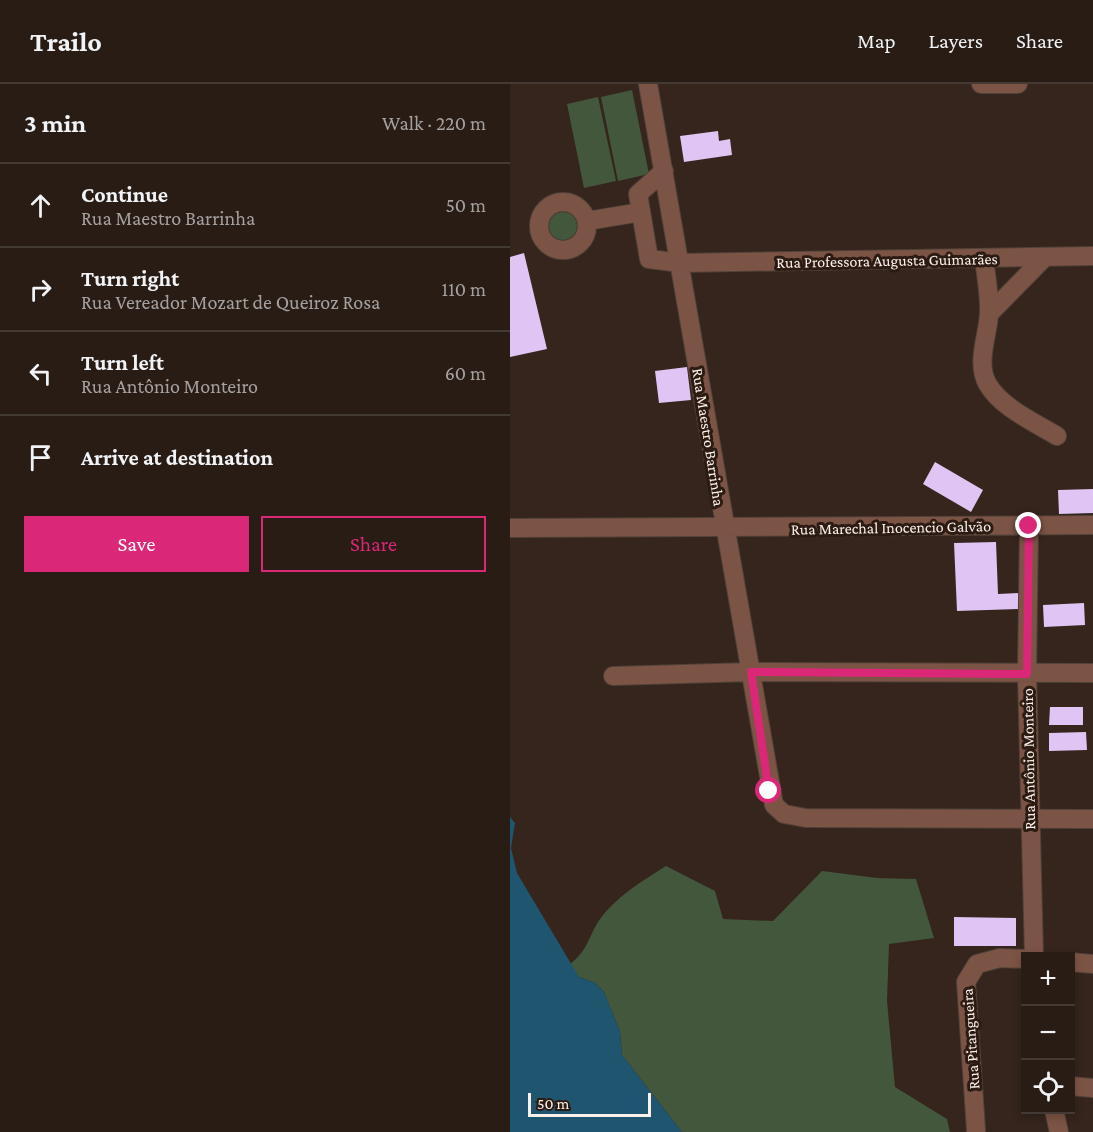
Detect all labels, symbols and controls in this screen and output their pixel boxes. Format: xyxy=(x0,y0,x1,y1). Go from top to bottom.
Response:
text: Trailo xyxy=(30,26,102,57)
text: Map xyxy=(857,29,896,53)
text: Layers xyxy=(929,29,983,53)
text: Share xyxy=(1016,29,1063,53)
text: 3 min xyxy=(24,109,86,138)
text: Walk · 220 m xyxy=(382,112,486,134)
text: Continue xyxy=(81,182,168,207)
icon: ahead xyxy=(24,189,57,222)
text: 50 m xyxy=(445,194,486,216)
text: Rua Maestro Barrinha xyxy=(81,207,255,229)
street label: Rua Professora Augusta Guimarães xyxy=(776,250,998,272)
text: Turn right xyxy=(81,266,179,291)
icon: right xyxy=(24,273,57,306)
text: 110 m xyxy=(442,278,486,300)
text: Rua Vereador Mozart de Queiroz Rosa xyxy=(81,291,380,313)
text: Turn left xyxy=(81,350,164,375)
icon: left xyxy=(24,357,57,390)
text: 60 m xyxy=(445,362,486,384)
street label: Rua Maestro Barrinha xyxy=(689,367,728,508)
text: Rua Antônio Monteiro xyxy=(81,375,258,397)
icon: arrive xyxy=(24,441,57,474)
text: Arrive at destination xyxy=(81,445,273,470)
route end xyxy=(1015,512,1041,538)
button: Save xyxy=(24,516,249,572)
button: Share xyxy=(261,516,486,572)
street label: Rua Marechal Inocencio Galvão xyxy=(791,517,991,538)
street label: Rua Antônio Monteiro xyxy=(1019,688,1038,830)
route start xyxy=(755,777,781,803)
map controls xyxy=(1021,952,1075,1114)
button: + xyxy=(1021,952,1075,1006)
street label: Rua Pitangueira xyxy=(958,987,984,1090)
button: − xyxy=(1021,1006,1075,1060)
button: locate xyxy=(1021,1060,1075,1114)
scale bar xyxy=(528,1090,651,1118)
text: 50 m xyxy=(537,1095,569,1112)

